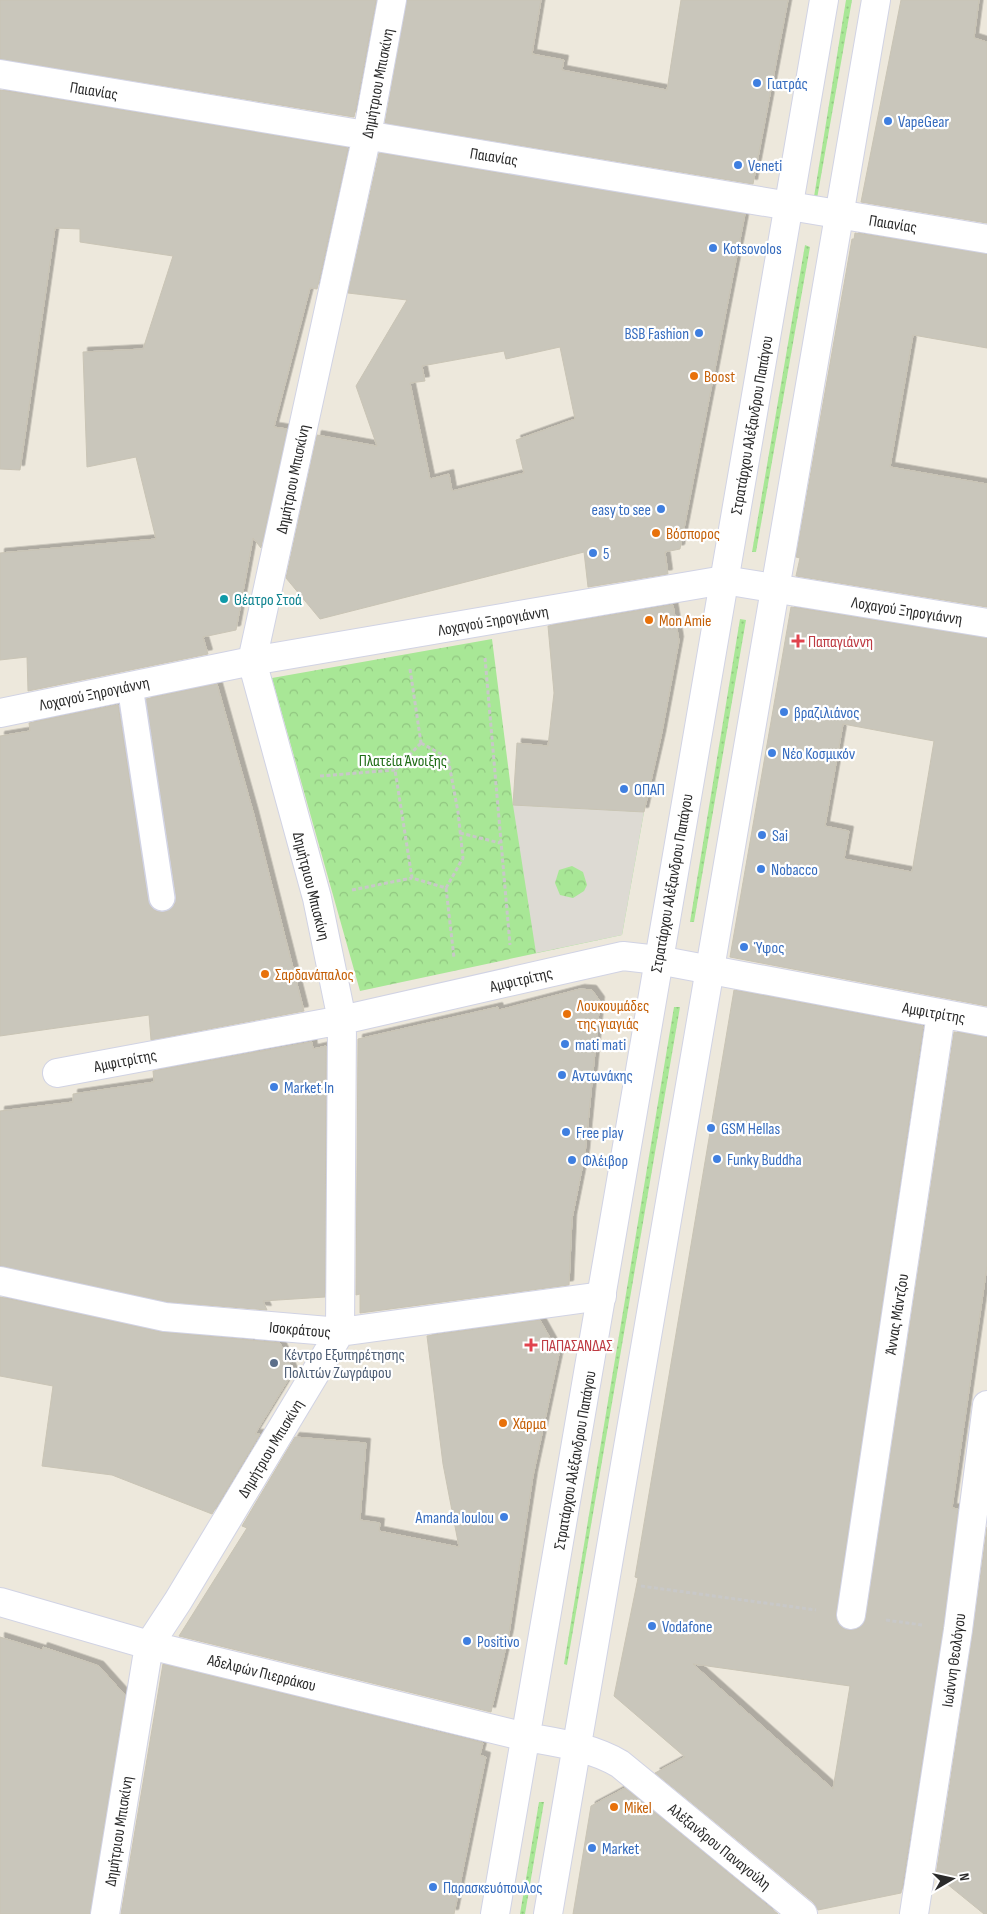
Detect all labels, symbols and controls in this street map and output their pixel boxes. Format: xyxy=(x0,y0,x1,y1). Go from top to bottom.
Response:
street label: Δημήτριου Μπισκίνη xyxy=(359,27,398,140)
place label: Γιατράς xyxy=(767,75,808,94)
marker: Γιατράς xyxy=(751,77,763,89)
street label: Παιανίας xyxy=(68,78,119,105)
place label: VapeGear xyxy=(898,113,950,132)
marker: VapeGear xyxy=(882,115,894,127)
street label: Παιανίας xyxy=(468,144,519,171)
place label: Veneti xyxy=(748,157,782,176)
marker: Veneti xyxy=(732,159,744,171)
street label: Παιανίας xyxy=(867,211,918,238)
place label: Kotsovolos xyxy=(723,240,782,259)
marker: Kotsovolos xyxy=(707,242,719,254)
place label: BSB Fashion xyxy=(624,325,689,344)
marker: BSB Fashion xyxy=(693,327,705,339)
street label: Στρατάρχου Αλέξανδρου Παπάγου xyxy=(727,334,778,516)
place label: Boost xyxy=(704,368,735,387)
marker: Boost xyxy=(688,370,700,382)
street label: Δημήτριου Μπισκίνη xyxy=(273,423,314,536)
place label: easy to see xyxy=(592,501,651,520)
marker: easy to see xyxy=(655,503,667,515)
place label: Βόσπορος xyxy=(666,525,720,544)
marker: Βόσπορος xyxy=(650,527,662,539)
place label: 5 xyxy=(603,545,609,564)
marker: 5 xyxy=(587,547,599,559)
place label: Θέατρο Στοά xyxy=(234,591,302,610)
marker: Θέατρο Στοά xyxy=(218,593,230,605)
street label: Λοχαγού Ξηρογιάννη xyxy=(849,593,964,630)
street label: Λοχαγού Ξηρογιάννη xyxy=(436,602,550,641)
place label: Mon Amie xyxy=(659,612,711,631)
marker: Mon Amie xyxy=(643,614,655,626)
place label: Παπαγιάννη xyxy=(808,633,873,652)
marker: Παπαγιάννη xyxy=(792,635,804,647)
street label: Λοχαγού Ξηρογιάννη xyxy=(37,674,151,716)
place label: βραζιλιάνος xyxy=(794,704,859,723)
marker: βραζιλιάνος xyxy=(778,706,790,718)
place label: Νέο Κοσμικόν xyxy=(782,745,855,764)
marker: Νέο Κοσμικόν xyxy=(766,747,778,759)
park label: Πλατεία Άνοιξης xyxy=(359,752,447,771)
place label: ΟΠΑΠ xyxy=(634,781,665,800)
marker: ΟΠΑΠ xyxy=(618,783,630,795)
street label: Στρατάρχου Αλέξανδρου Παπάγου xyxy=(647,792,698,974)
place label: Sai xyxy=(772,827,788,846)
marker: Sai xyxy=(756,829,768,841)
street label: Δημήτριου Μπισκίνη xyxy=(288,830,333,943)
place label: Nobacco xyxy=(771,861,818,880)
marker: Nobacco xyxy=(755,863,767,875)
place label: Ύφος xyxy=(753,939,784,958)
marker: Ύφος xyxy=(738,941,750,953)
street label: Αμφιτρίτης xyxy=(487,964,554,997)
place label: Σαρδανάπαλος xyxy=(275,966,354,985)
marker: Σαρδανάπαλος xyxy=(259,968,271,980)
place label: Λουκουμάδες της γιαγιάς xyxy=(576,997,649,1034)
street label: Αμφιτρίτης xyxy=(900,998,967,1028)
marker: Λουκουμάδες της γιαγιάς xyxy=(561,1008,573,1020)
place label: mati mati xyxy=(575,1036,626,1055)
marker: mati mati xyxy=(559,1038,571,1050)
street label: Αμφιτρίτης xyxy=(91,1046,158,1077)
place label: Αντωνάκης xyxy=(571,1067,633,1086)
marker: Αντωνάκης xyxy=(556,1069,568,1081)
place label: Market In xyxy=(284,1079,334,1098)
marker: Market In xyxy=(268,1081,280,1093)
place label: GSM Hellas xyxy=(721,1120,781,1139)
marker: GSM Hellas xyxy=(705,1122,717,1134)
place label: Free play xyxy=(576,1124,624,1143)
marker: Free play xyxy=(560,1126,572,1138)
place label: Funky Buddha xyxy=(727,1151,802,1170)
place label: Φλέιβορ xyxy=(582,1152,628,1171)
marker: Funky Buddha xyxy=(711,1153,723,1165)
marker: Φλέιβορ xyxy=(566,1154,578,1166)
street label: Άννας Μάντζου xyxy=(882,1272,913,1356)
street label: Ισοκράτους xyxy=(268,1318,331,1343)
place label: ΠΑΠΑΣΑΝΔΑΣ xyxy=(541,1337,612,1356)
marker: ΠΑΠΑΣΑΝΔΑΣ xyxy=(525,1339,537,1351)
place label: Κέντρο Εξυπηρέτησης Πολιτών Ζωγράφου xyxy=(284,1346,405,1383)
marker: Κέντρο Εξυπηρέτησης Πολιτών Ζωγράφου xyxy=(268,1357,280,1369)
street label: Στρατάρχου Αλέξανδρου Παπάγου xyxy=(550,1369,601,1551)
street label: Δημήτριου Μπισκίνη xyxy=(235,1396,308,1501)
place label: Χάρμα xyxy=(512,1415,546,1434)
marker: Χάρμα xyxy=(497,1417,509,1429)
place label: Amanda loulou xyxy=(415,1509,494,1528)
marker: Amanda loulou xyxy=(498,1511,510,1523)
street label: Ιωάννη Θεολόγου xyxy=(938,1612,970,1708)
place label: Vodafone xyxy=(662,1618,712,1637)
marker: Vodafone xyxy=(646,1620,658,1632)
place label: Positivo xyxy=(477,1633,520,1652)
marker: Positivo xyxy=(461,1635,473,1647)
street label: Αδελφών Πιερράκου xyxy=(205,1651,318,1696)
street label: Δημήτριου Μπισκίνη xyxy=(101,1775,138,1888)
place label: Mikel xyxy=(624,1799,652,1818)
street label: Αλέξανδρου Παναγούλη xyxy=(663,1799,774,1894)
marker: Mikel xyxy=(608,1801,620,1813)
place label: Market xyxy=(602,1840,639,1859)
marker: Market xyxy=(586,1842,598,1854)
north arrow xyxy=(927,1854,977,1904)
text: N xyxy=(955,1872,973,1882)
place label: Παρασκευόπουλος xyxy=(443,1879,543,1898)
marker: Παρασκευόπουλος xyxy=(427,1881,439,1893)

